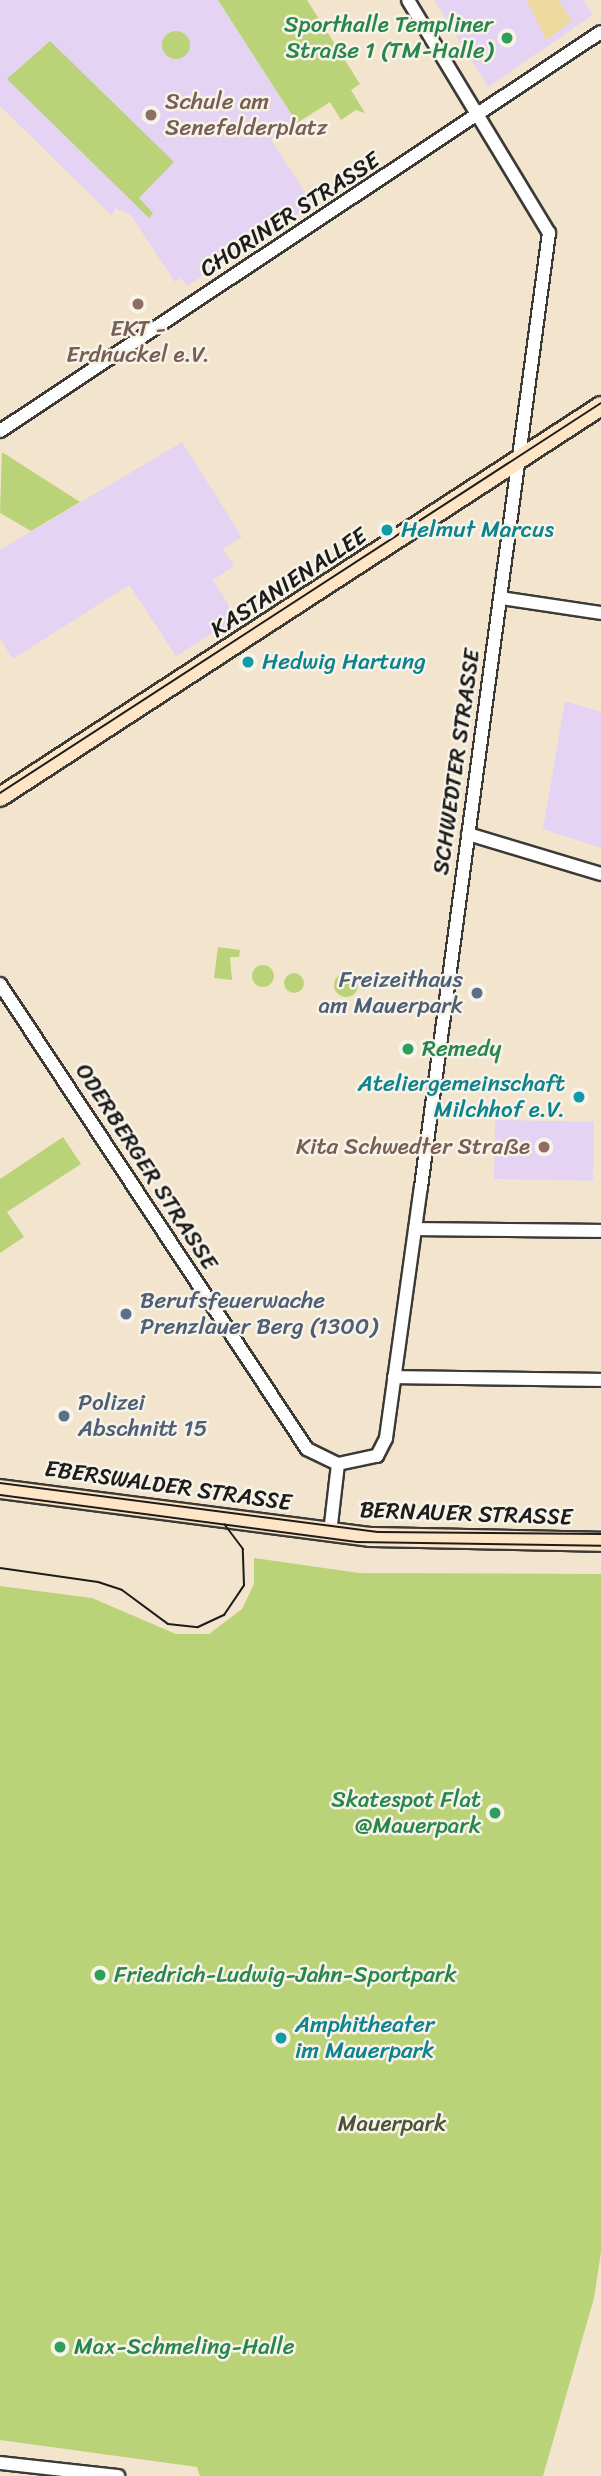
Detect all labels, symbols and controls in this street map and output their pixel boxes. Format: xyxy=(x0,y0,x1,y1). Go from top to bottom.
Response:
place label: Sporthalle Templiner Straße 1 (TM-Halle) xyxy=(284,11,493,65)
marker: Sporthalle Templiner Straße 1 (TM-Halle) xyxy=(499,30,515,46)
place label: Schule am Senefelderplatz xyxy=(165,88,328,142)
marker: Schule am Senefelderplatz xyxy=(143,107,159,123)
street label: CHORINER STRASSE xyxy=(194,146,386,284)
marker: EKT - Erdnuckel e.V. xyxy=(130,296,146,312)
place label: EKT - Erdnuckel e.V. xyxy=(66,315,210,369)
place label: Helmut Marcus xyxy=(401,516,554,544)
street label: KASTANIENALLEE xyxy=(206,522,372,644)
marker: Helmut Marcus xyxy=(379,522,395,538)
street label: SCHWEDTER STRASSE xyxy=(427,646,487,878)
place label: Hedwig Hartung xyxy=(262,648,426,676)
marker: Hedwig Hartung xyxy=(240,654,256,670)
place label: Freizeithaus am Mauerpark xyxy=(319,966,463,1020)
marker: Freizeithaus am Mauerpark xyxy=(469,985,485,1001)
place label: Remedy xyxy=(422,1035,501,1063)
marker: Remedy xyxy=(400,1041,416,1057)
street label: ODERBERGER STRASSE xyxy=(69,1059,223,1275)
place label: Ateliergemeinschaft Milchhof e.V. xyxy=(358,1070,565,1124)
marker: Ateliergemeinschaft Milchhof e.V. xyxy=(571,1089,587,1105)
place label: Kita Schwedter Straße xyxy=(294,1133,530,1161)
marker: Kita Schwedter Straße xyxy=(536,1139,552,1155)
place label: Berufsfeuerwache Prenzlauer Berg (1300) xyxy=(140,1287,377,1341)
marker: Berufsfeuerwache Prenzlauer Berg (1300) xyxy=(118,1306,134,1322)
place label: Polizei Abschnitt 15 xyxy=(78,1389,207,1443)
marker: Polizei Abschnitt 15 xyxy=(56,1408,72,1424)
street label: EBERSWALDER STRASSE xyxy=(42,1455,294,1517)
street label: BERNAUER STRASSE xyxy=(358,1496,574,1532)
place label: Skatespot Flat @Mauerpark xyxy=(331,1786,481,1840)
marker: Skatespot Flat @Mauerpark xyxy=(487,1805,503,1821)
place label: Friedrich-Ludwig-Jahn-Sportpark xyxy=(114,1961,456,1989)
marker: Friedrich-Ludwig-Jahn-Sportpark xyxy=(92,1967,108,1983)
place label: Amphitheater im Mauerpark xyxy=(295,2011,434,2065)
marker: Amphitheater im Mauerpark xyxy=(273,2030,289,2046)
park label: Mauerpark xyxy=(338,2110,446,2138)
place label: Max-Schmeling-Halle xyxy=(74,2333,295,2361)
marker: Max-Schmeling-Halle xyxy=(52,2339,68,2355)

